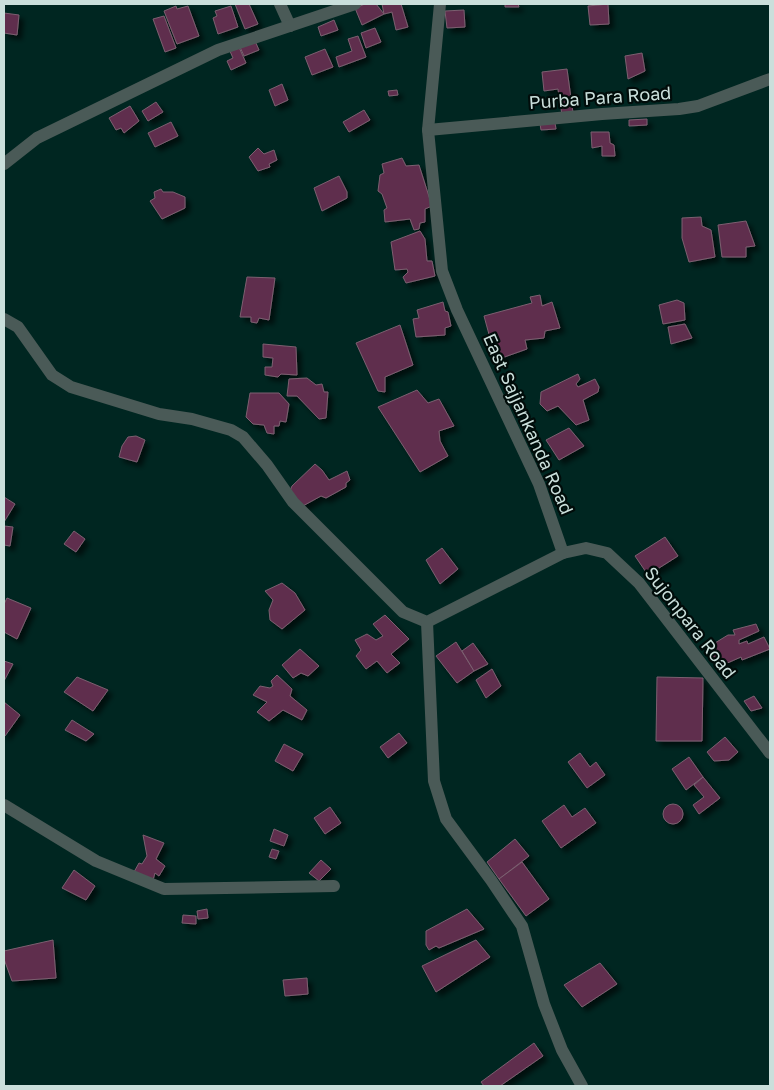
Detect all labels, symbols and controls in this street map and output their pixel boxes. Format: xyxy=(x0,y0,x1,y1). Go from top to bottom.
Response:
street label: Purba Para Road xyxy=(528,81,672,113)
street label: East Sajjankanda Road xyxy=(479,330,579,518)
street label: Sujonpara Road xyxy=(640,562,741,683)

